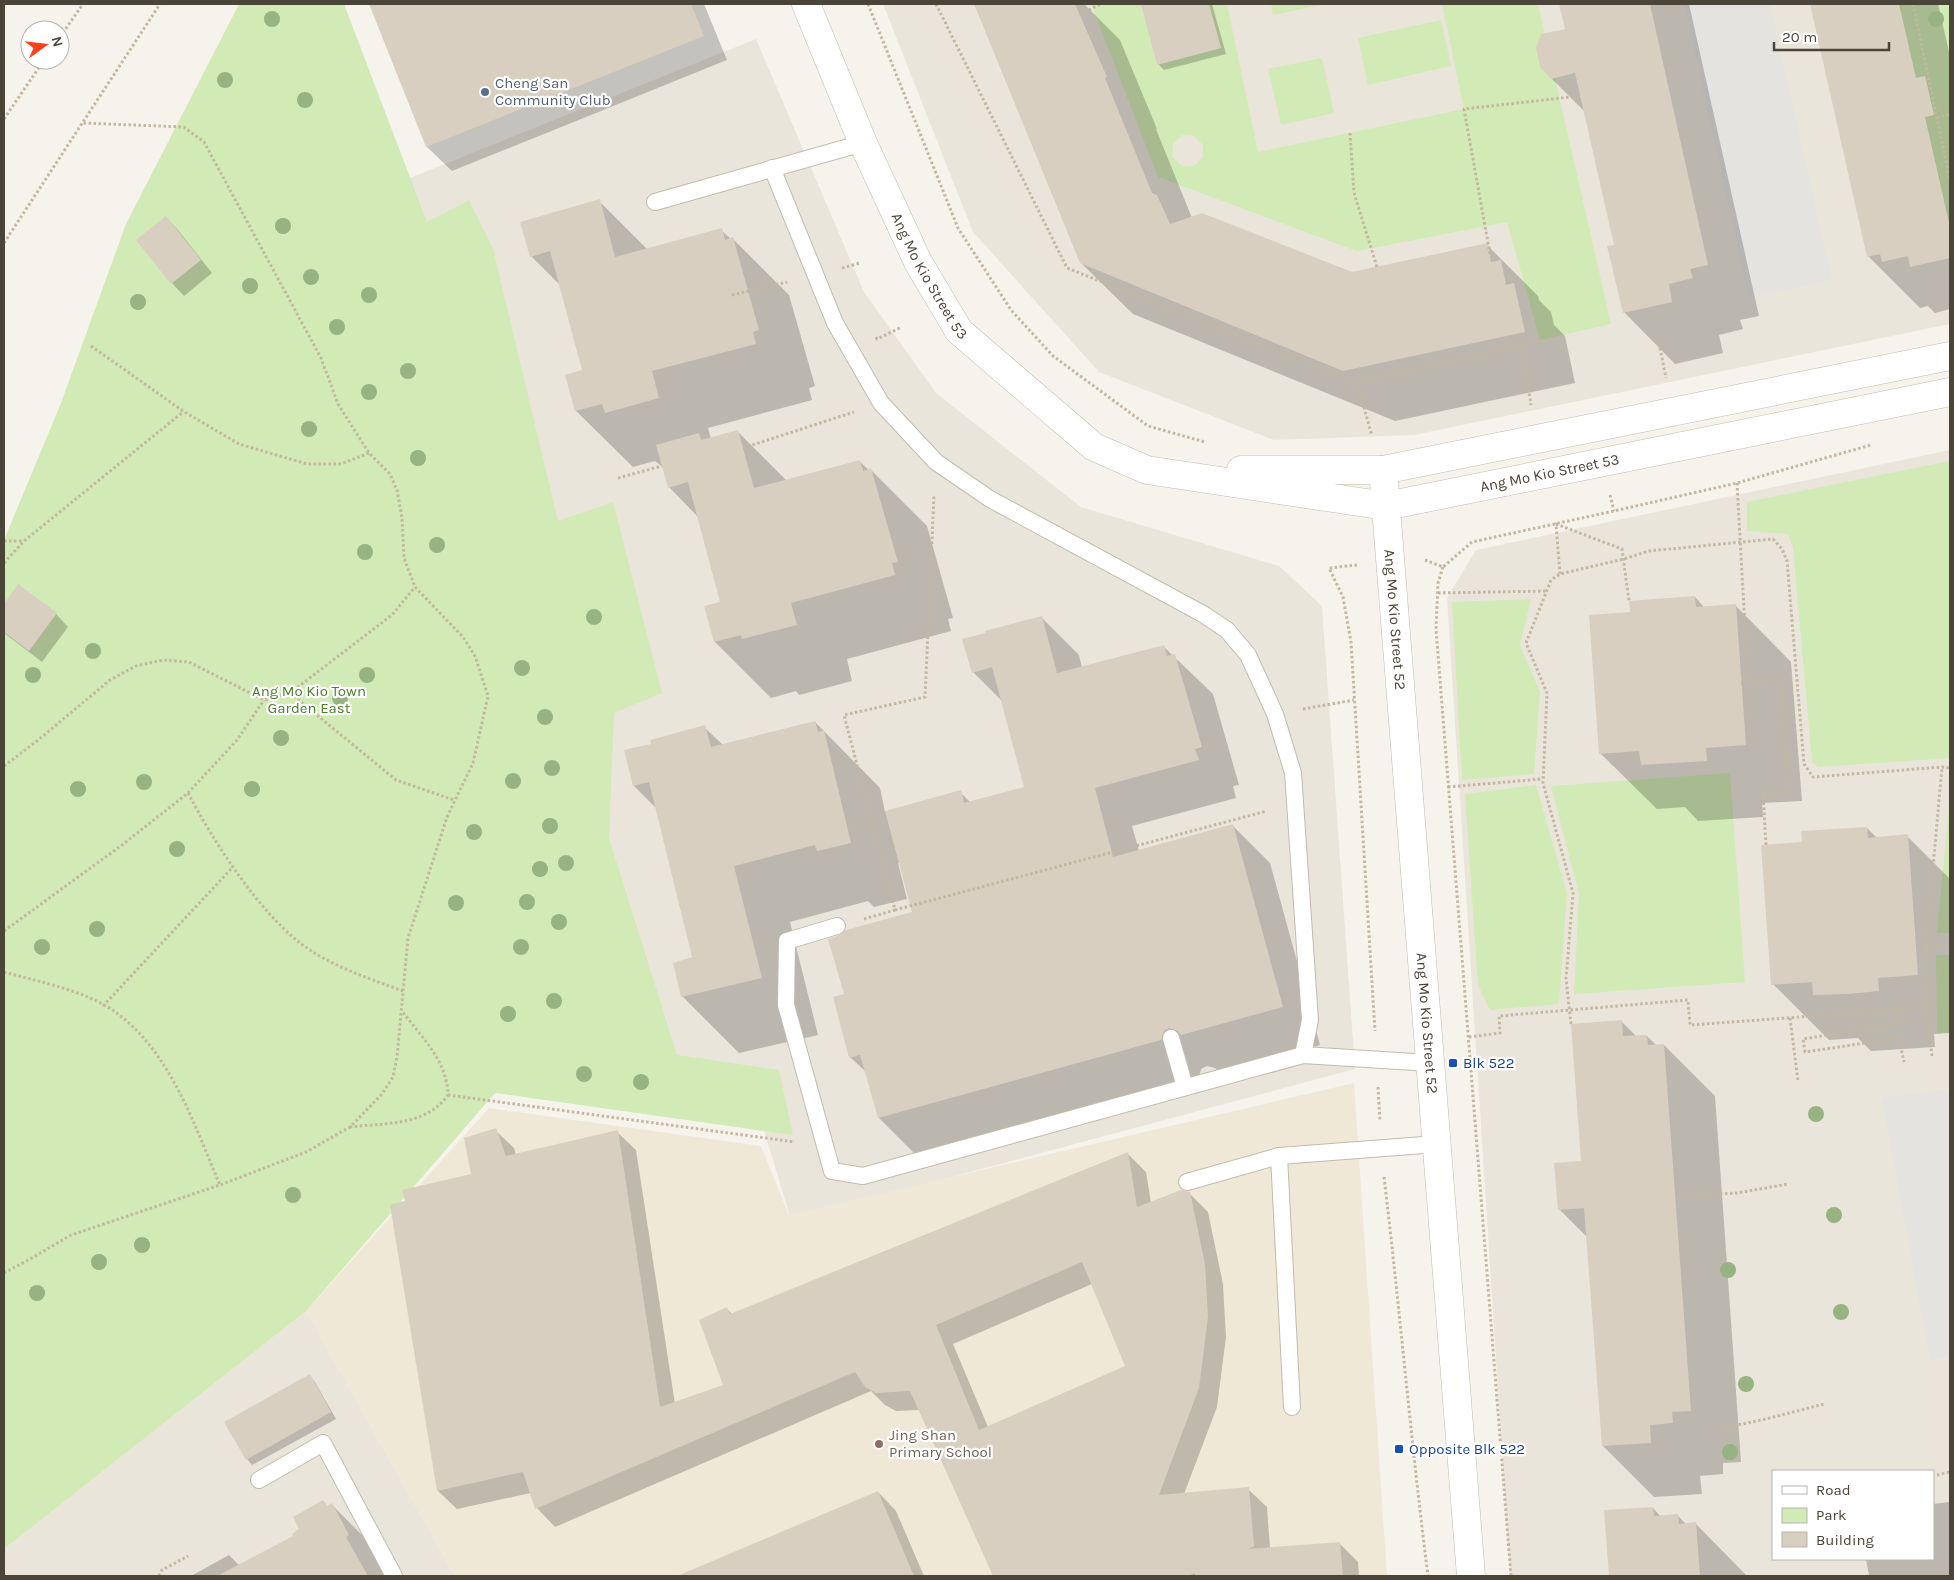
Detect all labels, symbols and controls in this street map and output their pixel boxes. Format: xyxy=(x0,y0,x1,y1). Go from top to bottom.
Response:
north arrow xyxy=(20,20,70,70)
scale bar xyxy=(1774,20,1889,52)
text: 20 m xyxy=(1782,28,1817,46)
text: N xyxy=(48,35,67,49)
place label: Cheng San Community Club xyxy=(495,74,611,109)
marker: Cheng San Community Club xyxy=(479,86,491,98)
street label: Ang Mo Kio Street 53 xyxy=(888,210,971,343)
street label: Ang Mo Kio Street 53 xyxy=(1478,450,1621,496)
street label: Ang Mo Kio Street 52 xyxy=(1380,548,1409,691)
park label: Ang Mo Kio Town Garden East xyxy=(252,682,366,717)
street label: Ang Mo Kio Street 52 xyxy=(1412,952,1442,1095)
place label: Blk 522 xyxy=(1463,1054,1514,1072)
marker: Blk 522 xyxy=(1447,1057,1459,1069)
place label: Jing Shan Primary School xyxy=(889,1426,992,1461)
marker: Jing Shan Primary School xyxy=(873,1438,885,1450)
place label: Opposite Blk 522 xyxy=(1409,1440,1525,1458)
marker: Opposite Blk 522 xyxy=(1393,1443,1405,1455)
legend xyxy=(1772,1470,1934,1560)
text: Road xyxy=(1816,1481,1851,1499)
text: Park xyxy=(1816,1506,1846,1524)
text: Building xyxy=(1816,1531,1874,1549)

